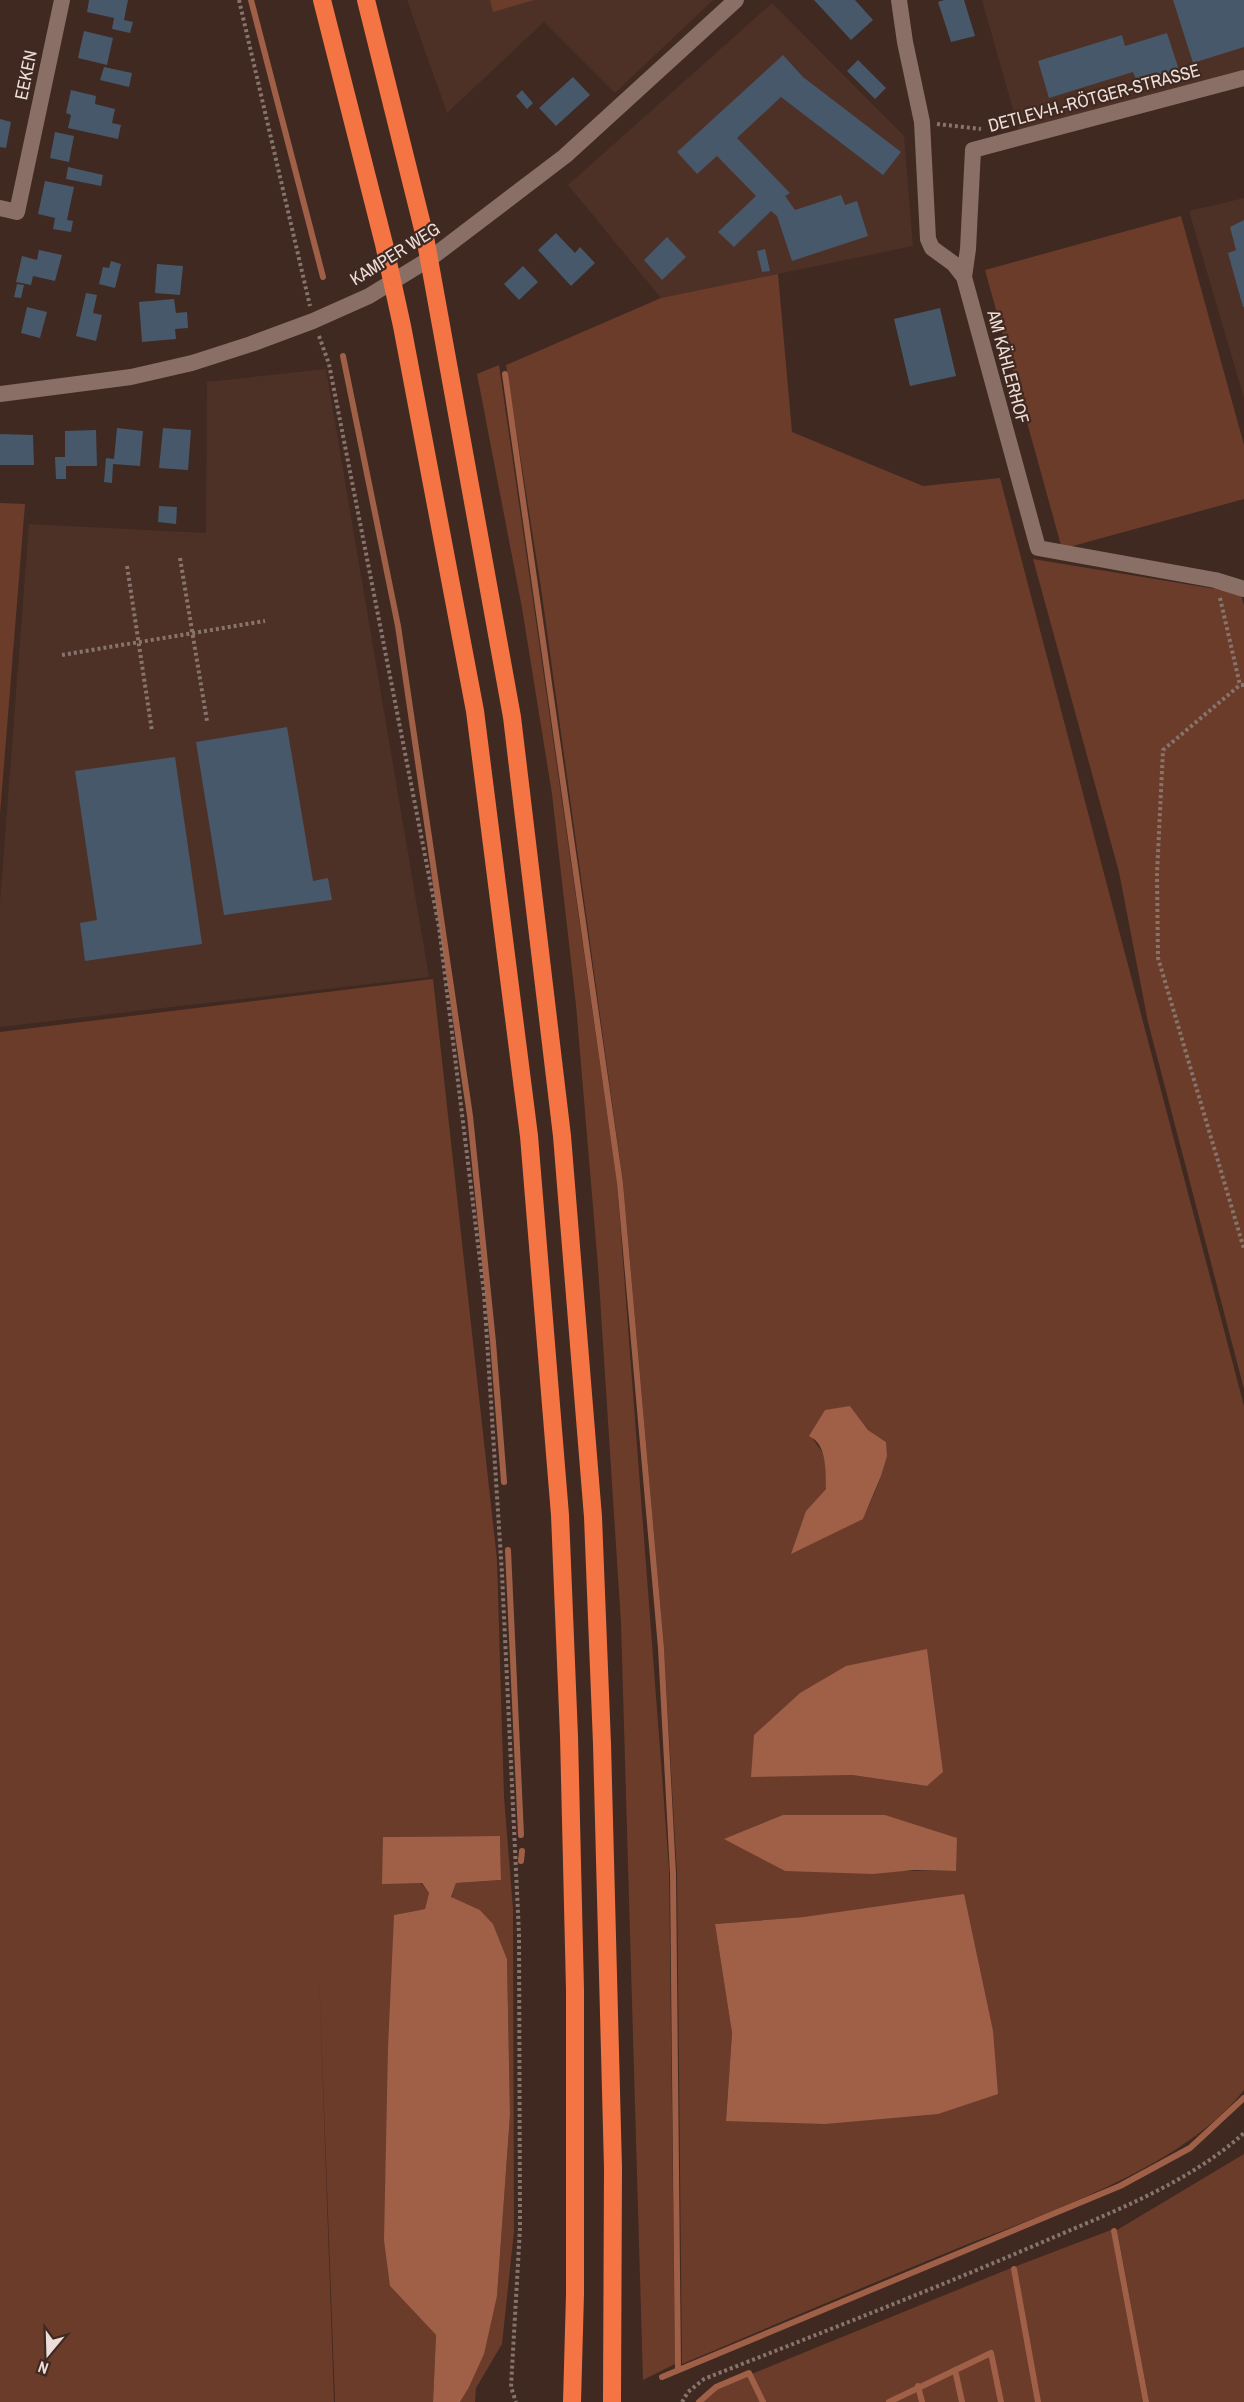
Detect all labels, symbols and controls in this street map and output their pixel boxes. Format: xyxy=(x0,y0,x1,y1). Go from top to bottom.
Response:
street label: EEKEN xyxy=(8,48,43,102)
street label: DETLEV-H.-RÖTGER-STRASSE xyxy=(985,57,1202,138)
street label: KAMPER WEG xyxy=(345,216,444,291)
street label: AM KÄHLERHOF xyxy=(981,306,1036,426)
north arrow xyxy=(18,2324,78,2384)
text: N xyxy=(35,2356,51,2380)

